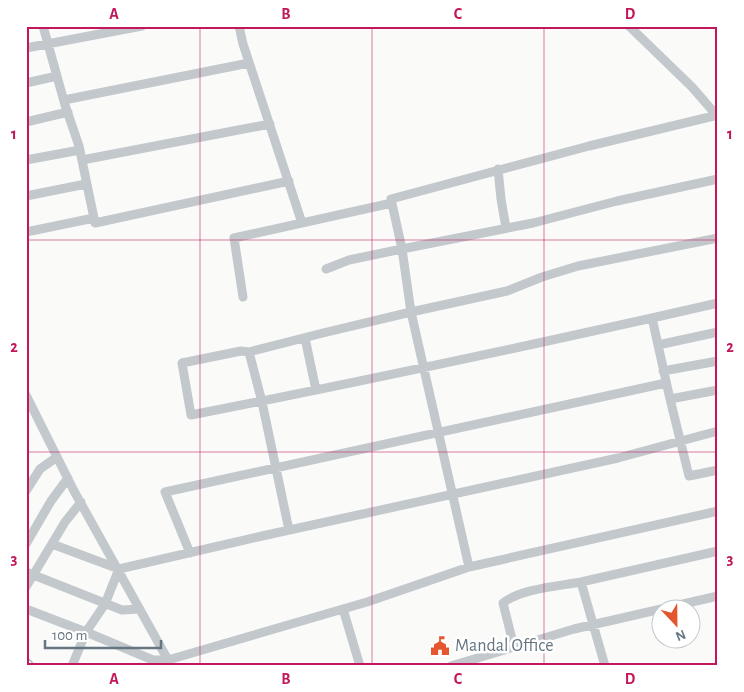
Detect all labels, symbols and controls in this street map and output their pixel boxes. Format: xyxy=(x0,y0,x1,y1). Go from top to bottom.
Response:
text: A xyxy=(109,6,119,22)
text: B xyxy=(281,6,291,22)
text: C xyxy=(454,6,463,22)
text: D xyxy=(625,6,636,22)
text: 1 xyxy=(11,126,17,142)
text: 1 xyxy=(727,126,733,142)
text: 2 xyxy=(10,339,18,355)
text: 2 xyxy=(726,339,734,355)
text: 3 xyxy=(11,551,18,567)
text: 3 xyxy=(727,551,734,567)
north arrow xyxy=(652,600,702,650)
scale bar xyxy=(45,617,161,649)
text: N xyxy=(673,627,688,643)
text: 100 m xyxy=(52,628,87,643)
public building icon: Mandal Office xyxy=(429,635,451,657)
place label: Mandal Office xyxy=(455,637,554,655)
text: A xyxy=(109,671,119,687)
text: B xyxy=(281,671,291,687)
text: C xyxy=(454,671,463,687)
text: D xyxy=(625,671,636,687)

